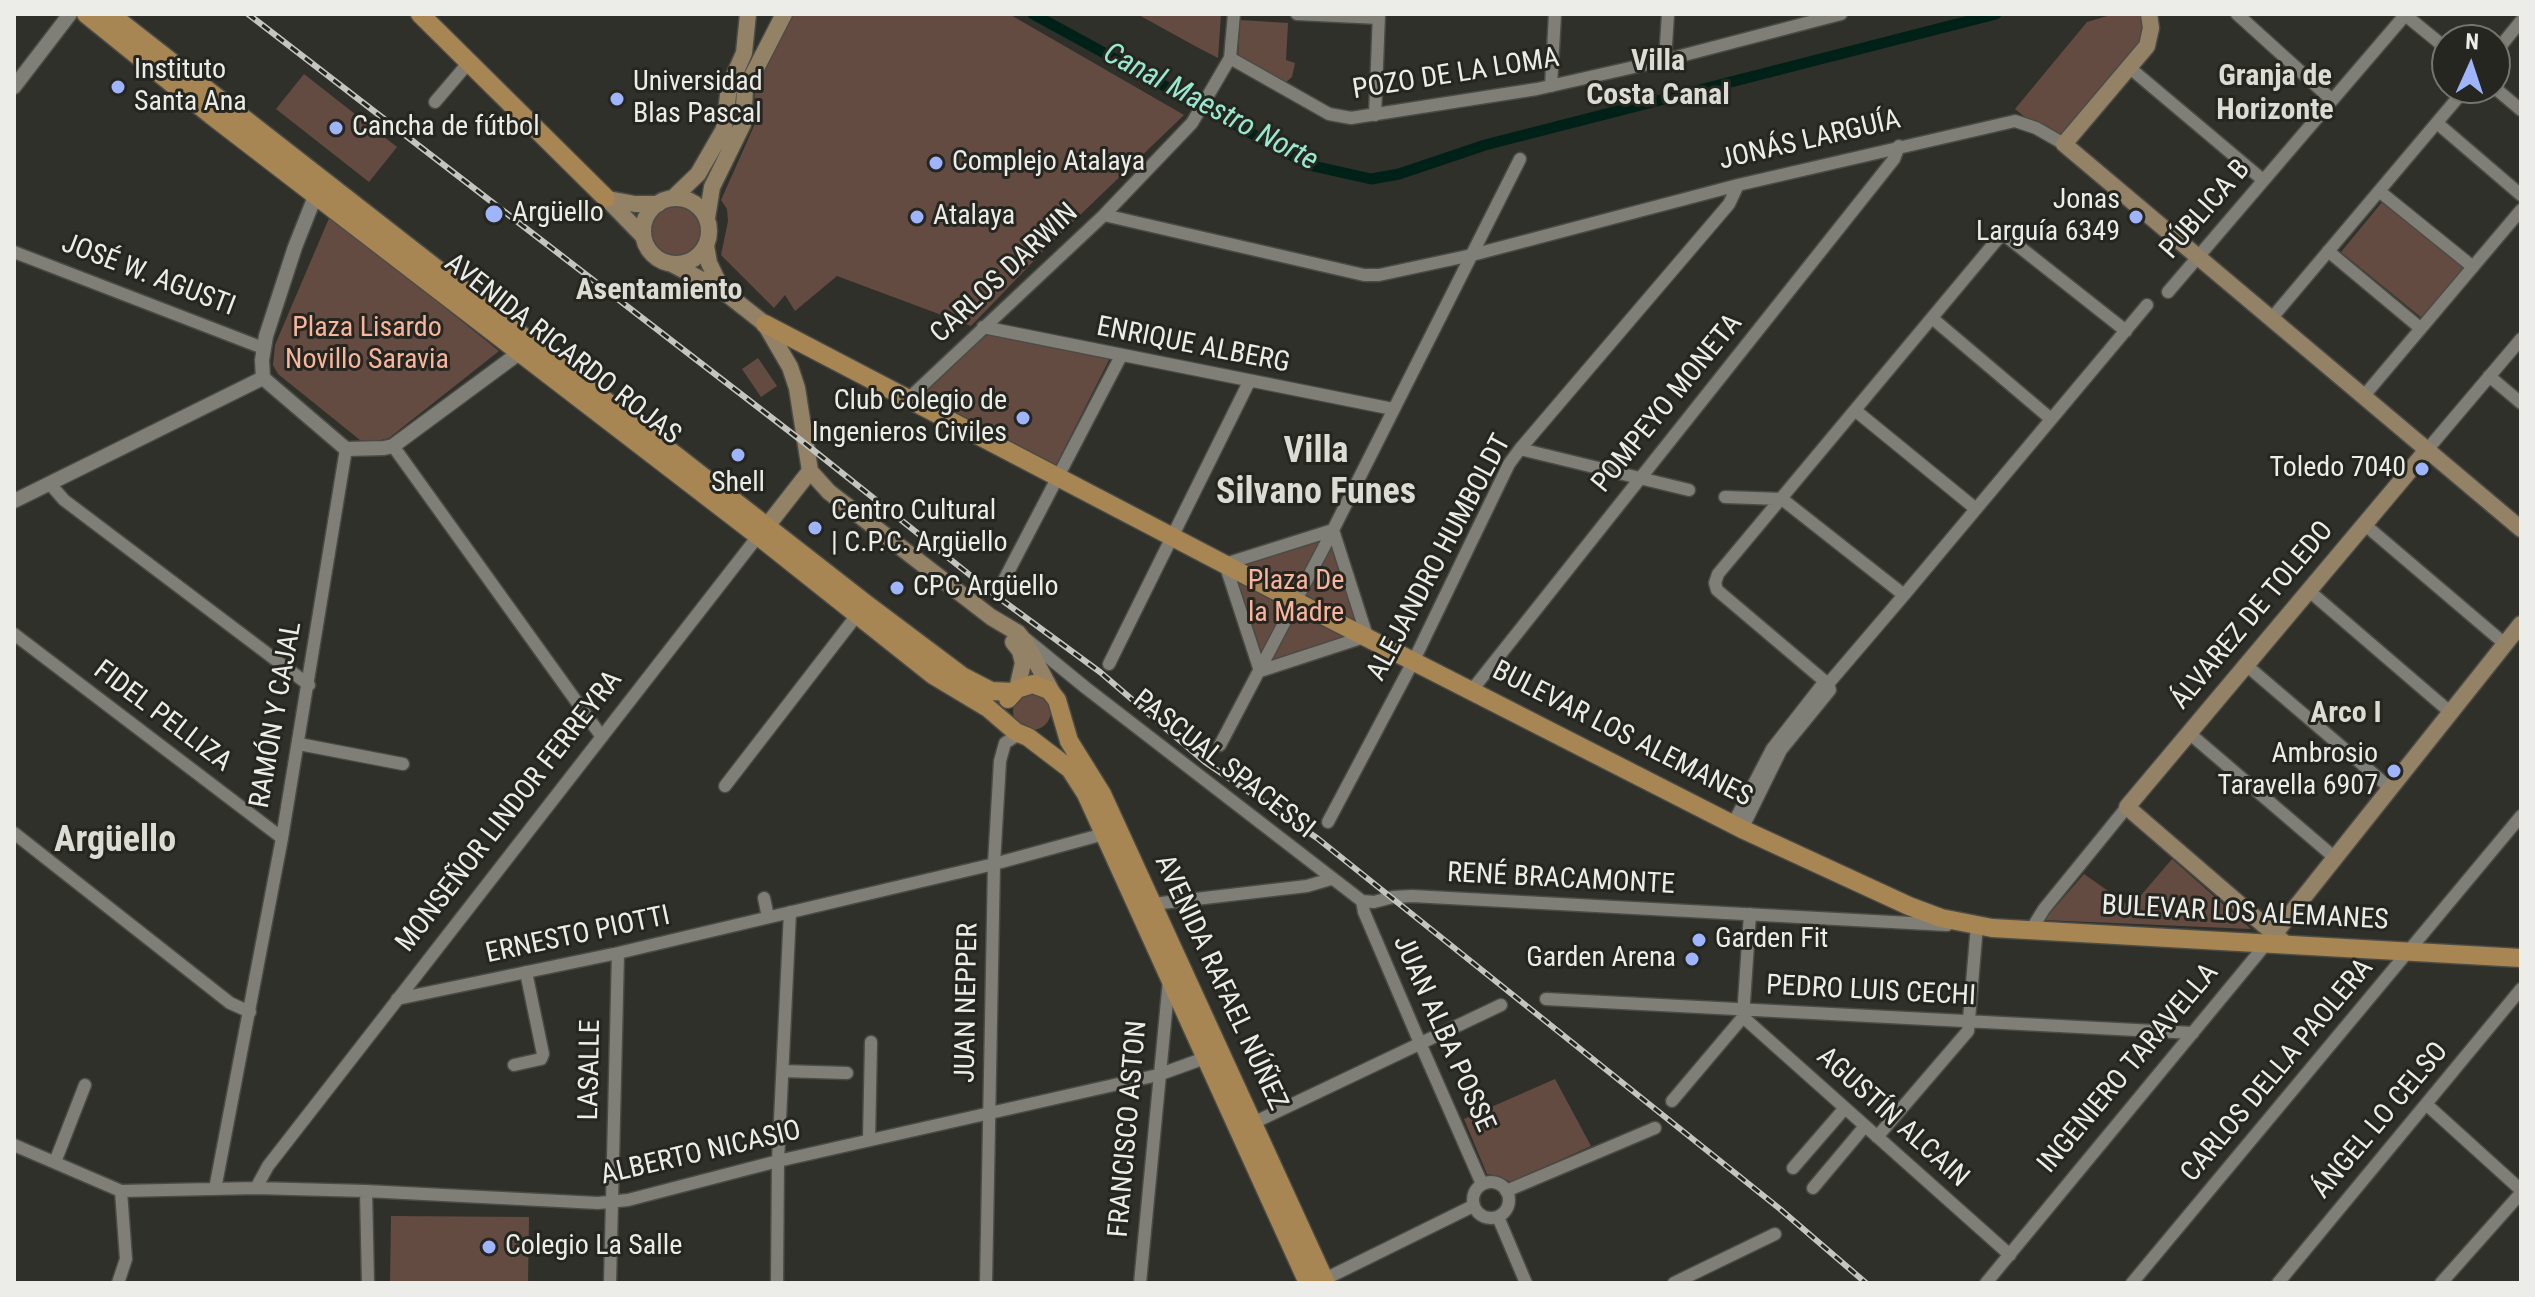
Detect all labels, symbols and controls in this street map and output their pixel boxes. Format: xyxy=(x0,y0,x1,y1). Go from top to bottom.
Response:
north arrow xyxy=(2431,24,2511,104)
text: N xyxy=(2465,29,2480,54)
water label: Canal Maestro Norte xyxy=(1097,36,1323,180)
street label: POZO DE LA LOMA xyxy=(1350,42,1562,108)
district label: Villa Costa Canal xyxy=(1586,44,1730,114)
place label: Instituto Santa Ana xyxy=(134,54,247,120)
district label: Granja de Horizonte xyxy=(2216,59,2334,130)
place label: Universidad Blas Pascal xyxy=(633,66,763,132)
marker: Instituto Santa Ana xyxy=(109,78,127,96)
marker: Universidad Blas Pascal xyxy=(608,90,626,108)
street label: JONÁS LARGUÍA xyxy=(1716,104,1904,178)
place label: Cancha de fútbol xyxy=(352,111,540,145)
marker: Cancha de fútbol xyxy=(327,119,345,137)
place label: Complejo Atalaya xyxy=(952,146,1145,180)
street label: PÚBLICA B xyxy=(2154,153,2258,267)
marker: Complejo Atalaya xyxy=(927,154,945,172)
place label: Jonas Larguía 6349 xyxy=(1976,184,2120,250)
place label: Argüello xyxy=(512,197,604,231)
street label: CARLOS DARWIN xyxy=(924,197,1086,351)
place label: Atalaya xyxy=(933,200,1015,234)
marker: Argüello xyxy=(483,203,505,225)
marker: Atalaya xyxy=(908,208,926,226)
marker: Jonas Larguía 6349 xyxy=(2127,208,2145,226)
street label: JOSÉ W. AGUSTI xyxy=(57,228,239,324)
street label: AVENIDA RICARDO ROJAS xyxy=(437,247,687,453)
district label: Asentamiento xyxy=(576,273,742,309)
street label: POMPEYO MONETA xyxy=(1586,308,1750,500)
street label: ENRIQUE ALBERG xyxy=(1094,311,1292,381)
park label: Plaza Lisardo Novillo Saravia xyxy=(285,312,449,378)
place label: Club Colegio de Ingenieros Civiles xyxy=(812,385,1007,451)
marker: Club Colegio de Ingenieros Civiles xyxy=(1014,409,1032,427)
street label: ALEJANDRO HUMBOLDT xyxy=(1361,429,1519,687)
district label: Villa Silvano Funes xyxy=(1216,431,1416,516)
marker: Shell xyxy=(729,446,747,464)
place label: Toledo 7040 xyxy=(2270,452,2406,486)
marker: Toledo 7040 xyxy=(2413,460,2431,478)
place label: Shell xyxy=(711,467,765,501)
place label: Centro Cultural | C.P.C. Argüello xyxy=(831,495,1007,561)
street label: ÁLVAREZ DE TOLEDO xyxy=(2165,515,2341,717)
marker: Centro Cultural | C.P.C. Argüello xyxy=(806,519,824,537)
park label: Plaza De la Madre xyxy=(1248,565,1344,631)
place label: CPC Argüello xyxy=(913,571,1058,605)
marker: CPC Argüello xyxy=(888,579,906,597)
street label: RAMÓN Y CAJAL xyxy=(244,619,310,811)
street label: FIDEL PELLIZA xyxy=(86,654,238,780)
street label: BULEVAR LOS ALEMANES xyxy=(1486,655,1758,815)
street label: MONSEÑOR LINDOR FERREYRA xyxy=(390,665,630,959)
street label: PASCUAL SPACESSI xyxy=(1125,684,1321,846)
district label: Arco I xyxy=(2310,696,2382,732)
place label: Ambrosio Taravella 6907 xyxy=(2217,738,2378,804)
marker: Ambrosio Taravella 6907 xyxy=(2385,762,2403,780)
district label: Argüello xyxy=(54,820,176,864)
street label: AVENIDA RAFAEL NÚÑEZ xyxy=(1146,850,1294,1116)
street label: RENÉ BRACAMONTE xyxy=(1446,857,1676,903)
street label: BULEVAR LOS ALEMANES xyxy=(2101,890,2389,938)
street label: ERNESTO PIOTTI xyxy=(483,900,673,972)
street label: JUAN NEPPER xyxy=(950,923,986,1083)
place label: Garden Fit xyxy=(1715,923,1828,957)
street label: JUAN ALBA POSSE xyxy=(1385,931,1501,1137)
marker: Garden Fit xyxy=(1690,931,1708,949)
place label: Garden Arena xyxy=(1526,942,1676,976)
marker: Garden Arena xyxy=(1683,950,1701,968)
street label: CARLOS DELLA PAOLERA xyxy=(2175,953,2381,1189)
street label: INGENIERO TARAVELLA xyxy=(2032,957,2226,1181)
street label: PEDRO LUIS CECHI xyxy=(1765,970,1977,1014)
street label: LASALLE xyxy=(573,1019,609,1121)
street label: FRANCISCO ASTON xyxy=(1103,1019,1155,1239)
street label: ÁNGEL LO CELSO xyxy=(2306,1036,2456,1206)
street label: AGUSTÍN ALCAIN xyxy=(1809,1041,1975,1195)
street label: ALBERTO NICASIO xyxy=(598,1115,804,1193)
place label: Colegio La Salle xyxy=(505,1230,682,1264)
marker: Colegio La Salle xyxy=(480,1238,498,1256)

